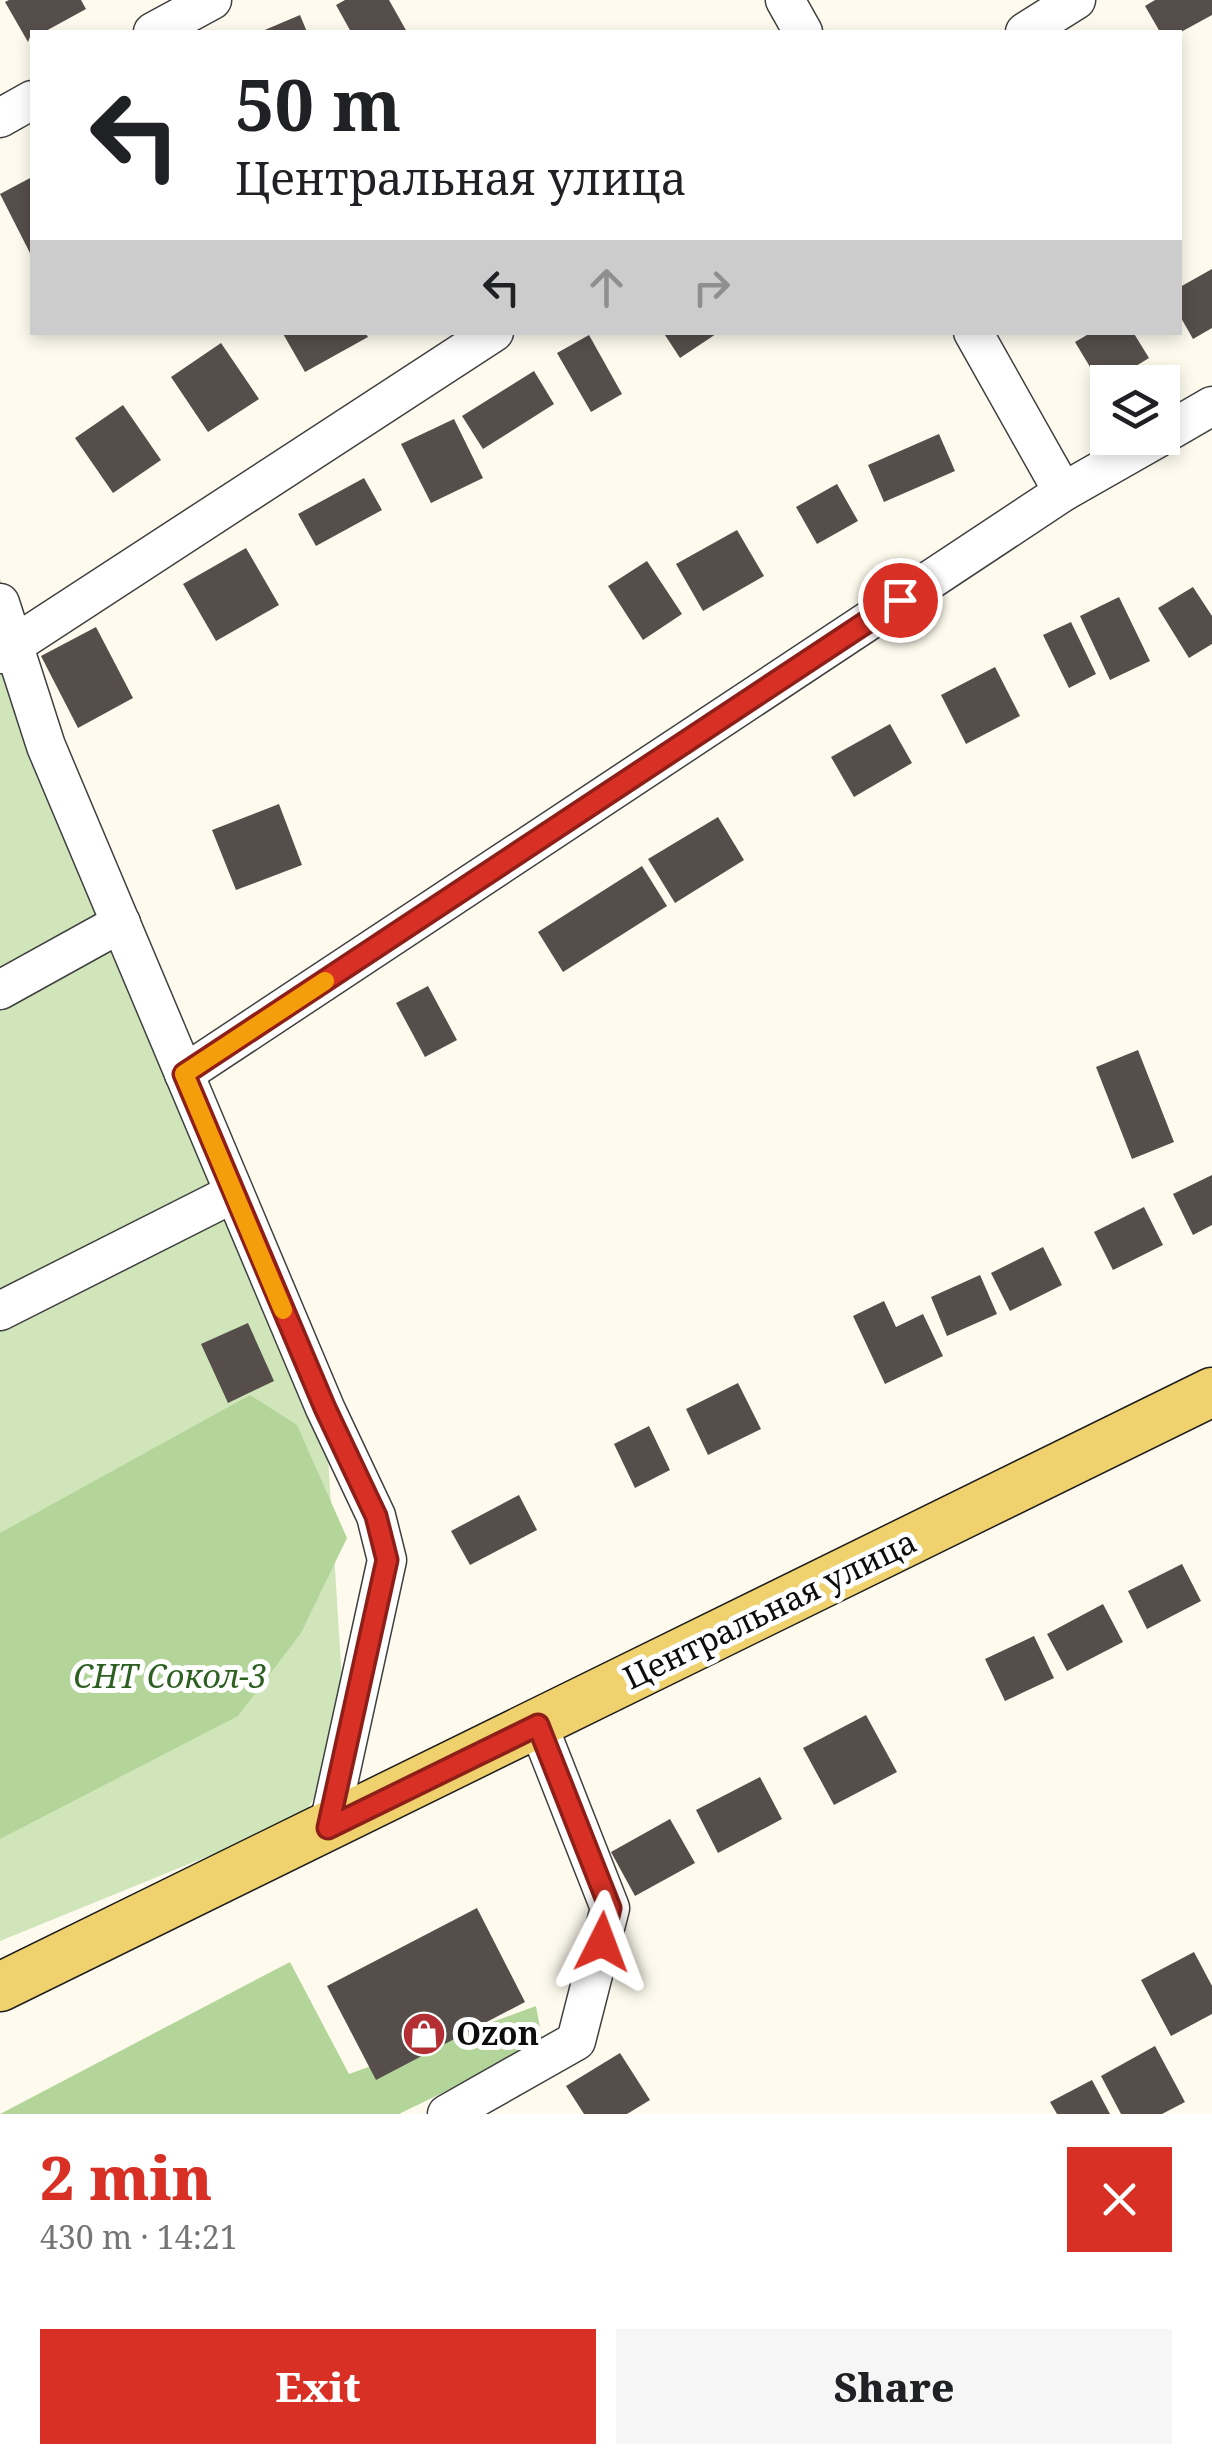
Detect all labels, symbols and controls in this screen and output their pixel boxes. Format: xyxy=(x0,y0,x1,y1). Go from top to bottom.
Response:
text: 50 m xyxy=(235,56,401,152)
icon: left xyxy=(70,70,200,200)
text: Центральная улица xyxy=(235,147,687,208)
icon: left xyxy=(474,260,529,315)
icon: ahead xyxy=(579,260,634,315)
icon: right xyxy=(684,260,739,315)
map controls xyxy=(1090,365,1180,455)
button: layers xyxy=(1090,365,1180,455)
pin xyxy=(858,558,943,643)
icon: arrive xyxy=(873,573,928,628)
street label: Центральная улица xyxy=(616,1519,923,1698)
park label: СНТ Сокол-3 xyxy=(73,1654,267,1697)
position arrow xyxy=(550,1890,654,1994)
shop icon: Ozon xyxy=(401,2011,447,2057)
place label: Ozon xyxy=(456,2011,539,2054)
text: 2 min xyxy=(40,2136,212,2218)
button: close xyxy=(1067,2147,1172,2252)
text: 430 m · 14:21 xyxy=(40,2215,238,2258)
button: Exit xyxy=(40,2329,596,2444)
button: Share xyxy=(616,2329,1172,2444)

